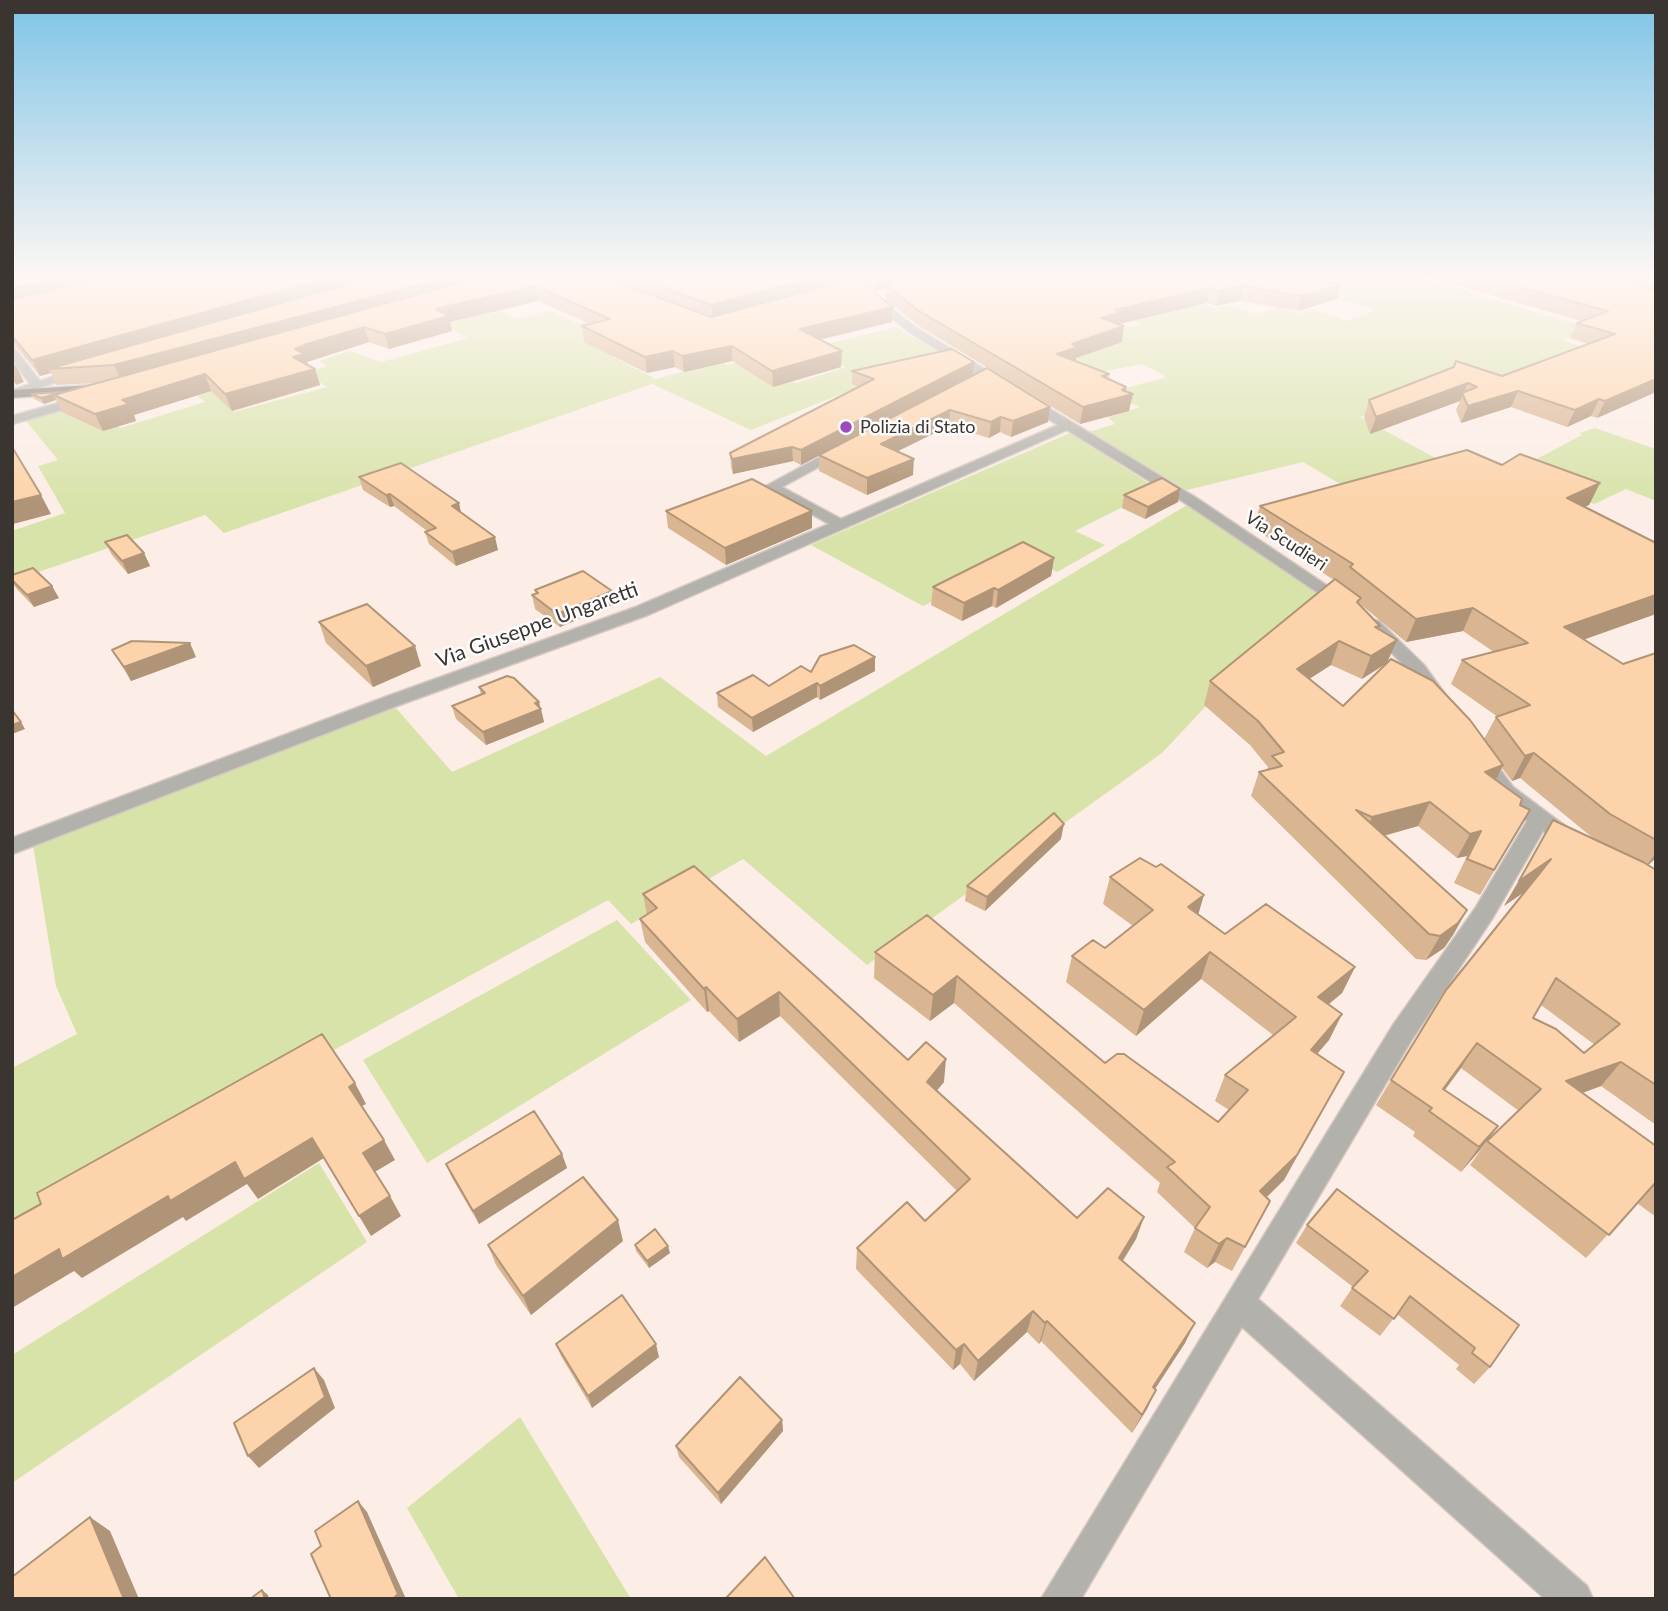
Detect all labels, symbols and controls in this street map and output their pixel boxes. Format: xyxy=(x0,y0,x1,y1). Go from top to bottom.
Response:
place label: Polizia di Stato xyxy=(860,416,975,438)
marker: Polizia di Stato xyxy=(838,419,854,435)
street label: Via Scudieri xyxy=(1241,507,1331,575)
street label: Via Giuseppe Ungaretti xyxy=(433,577,641,673)

